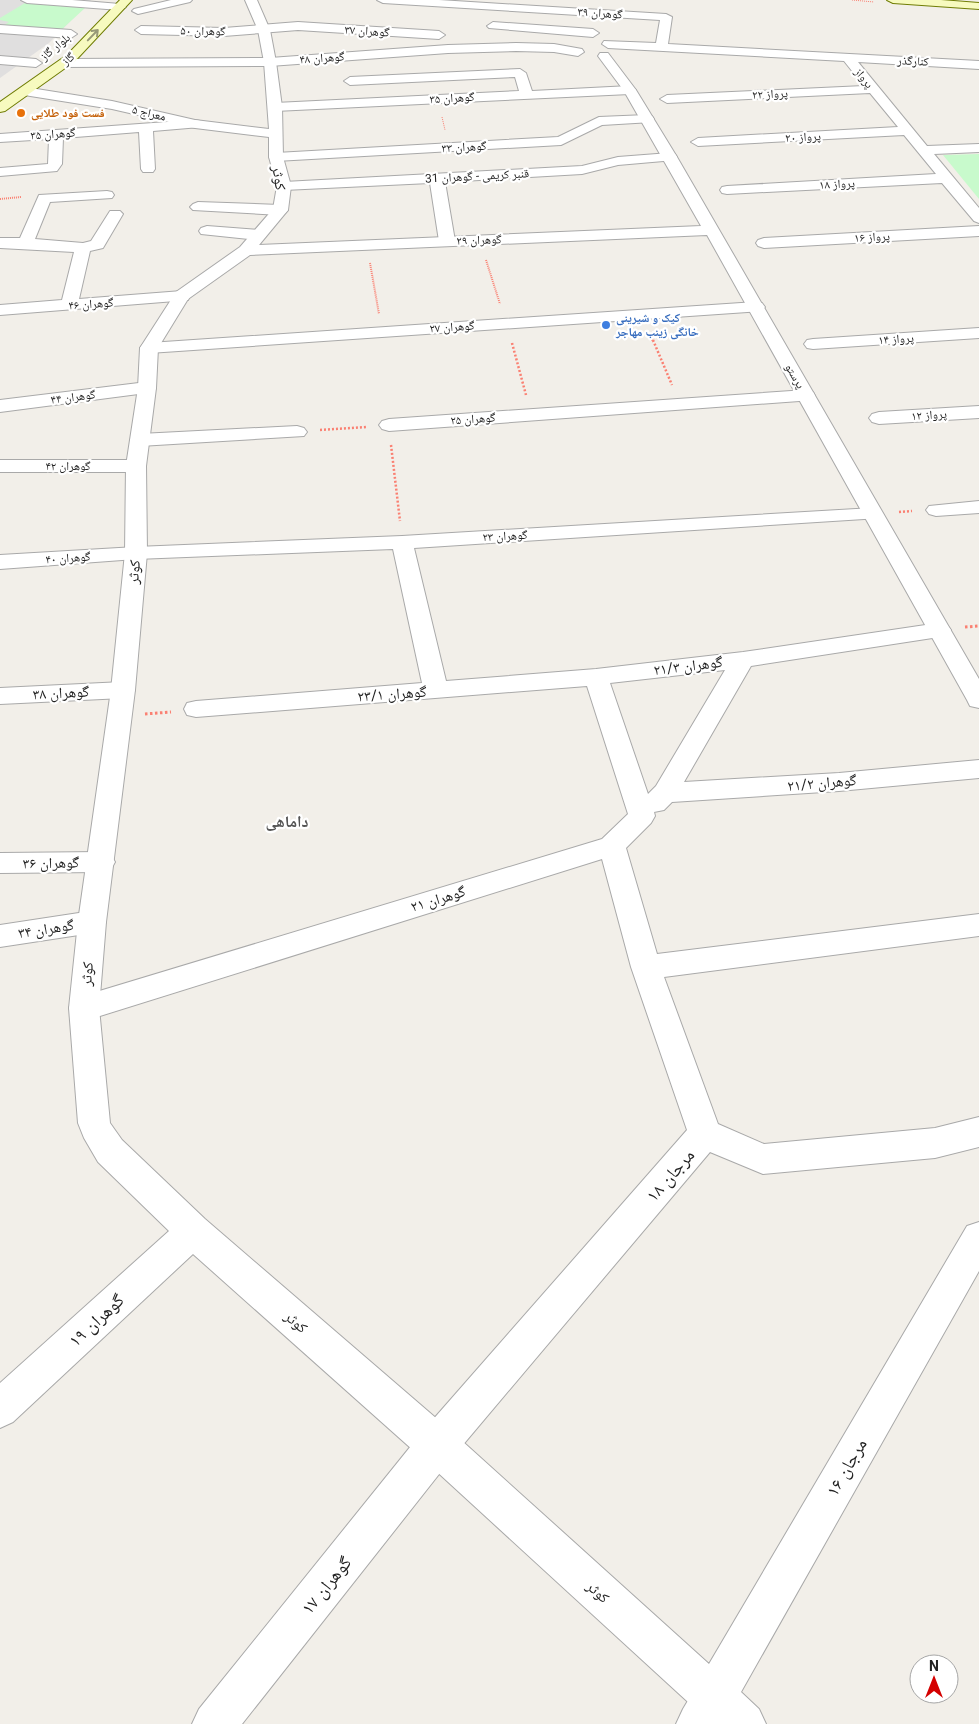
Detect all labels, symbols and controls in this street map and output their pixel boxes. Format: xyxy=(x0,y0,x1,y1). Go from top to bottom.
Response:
street label: گوهران ۳۹ xyxy=(577,4,623,22)
street label: گوهران ۳۷ xyxy=(344,22,390,40)
street label: گوهران ۵۰ xyxy=(180,24,226,38)
one-way arrow xyxy=(87,29,99,42)
street label: بلوار گاز xyxy=(37,30,73,64)
street label: گاز xyxy=(59,49,77,69)
street label: گوهران ۴۸ xyxy=(299,49,345,67)
street label: کنارگذر xyxy=(896,53,929,69)
street label: پرواز xyxy=(851,64,877,91)
street label: پرواز ۲۲ xyxy=(752,86,789,102)
street label: گوهران ۳۵ xyxy=(429,90,475,106)
street label: معراج ۵ xyxy=(131,102,167,124)
place label: فست فود طلایی xyxy=(31,106,105,121)
marker: فست فود طلایی xyxy=(15,107,27,119)
street label: گوهران ۳۵ xyxy=(30,125,76,143)
street label: پرواز ۲۰ xyxy=(785,129,822,145)
street label: گوهران ۳۳ xyxy=(441,139,487,155)
street label: کوثر xyxy=(268,164,290,191)
street label: قنبر کریمی - گوهران 31 xyxy=(425,166,529,186)
street label: پرواز ۱۸ xyxy=(819,176,856,192)
street label: پرواز ۱۶ xyxy=(854,229,891,245)
street label: گوهران ۲۹ xyxy=(456,232,502,248)
street label: گوهران ۴۶ xyxy=(68,295,114,313)
place label: کیک و شیرینی خانگی زینب مهاجر xyxy=(615,311,699,340)
street label: گوهران ۲۷ xyxy=(429,318,475,336)
marker: کیک و شیرینی خانگی زینب مهاجر xyxy=(600,319,612,331)
street label: پرواز ۱۴ xyxy=(878,331,915,347)
street label: پرستو xyxy=(782,361,808,392)
street label: گوهران ۴۴ xyxy=(50,387,96,407)
street label: پرواز ۱۲ xyxy=(911,407,948,423)
street label: گوهران ۲۵ xyxy=(450,410,496,428)
street label: گوهران ۴۲ xyxy=(45,459,91,473)
street label: گوهران ۲۳ xyxy=(482,528,528,544)
street label: گوهران ۴۰ xyxy=(45,549,91,567)
street label: کوثر xyxy=(124,559,144,586)
street label: گوهران ۲۱/۳ xyxy=(652,653,724,680)
street label: گوهران ۳۸ xyxy=(32,683,90,704)
street label: گوهران ۲۳/۱ xyxy=(357,683,428,706)
street label: گوهران ۲۱/۲ xyxy=(787,771,858,796)
district label: داماهی xyxy=(266,812,309,831)
street label: گوهران ۳۶ xyxy=(23,854,80,873)
street label: گوهران ۲۱ xyxy=(408,882,468,917)
street label: گوهران ۳۴ xyxy=(17,916,76,943)
street label: کوثر xyxy=(77,961,97,988)
street label: مرجان ۱۸ xyxy=(642,1144,699,1206)
street label: گوهران ۱۹ xyxy=(64,1289,129,1352)
street label: کوثر xyxy=(280,1307,311,1337)
street label: مرجان ۱۶ xyxy=(821,1435,872,1500)
street label: گوهران ۱۷ xyxy=(297,1552,357,1619)
street label: کوثر xyxy=(582,1576,613,1607)
north arrow xyxy=(909,1654,959,1704)
text: N xyxy=(929,1658,939,1674)

